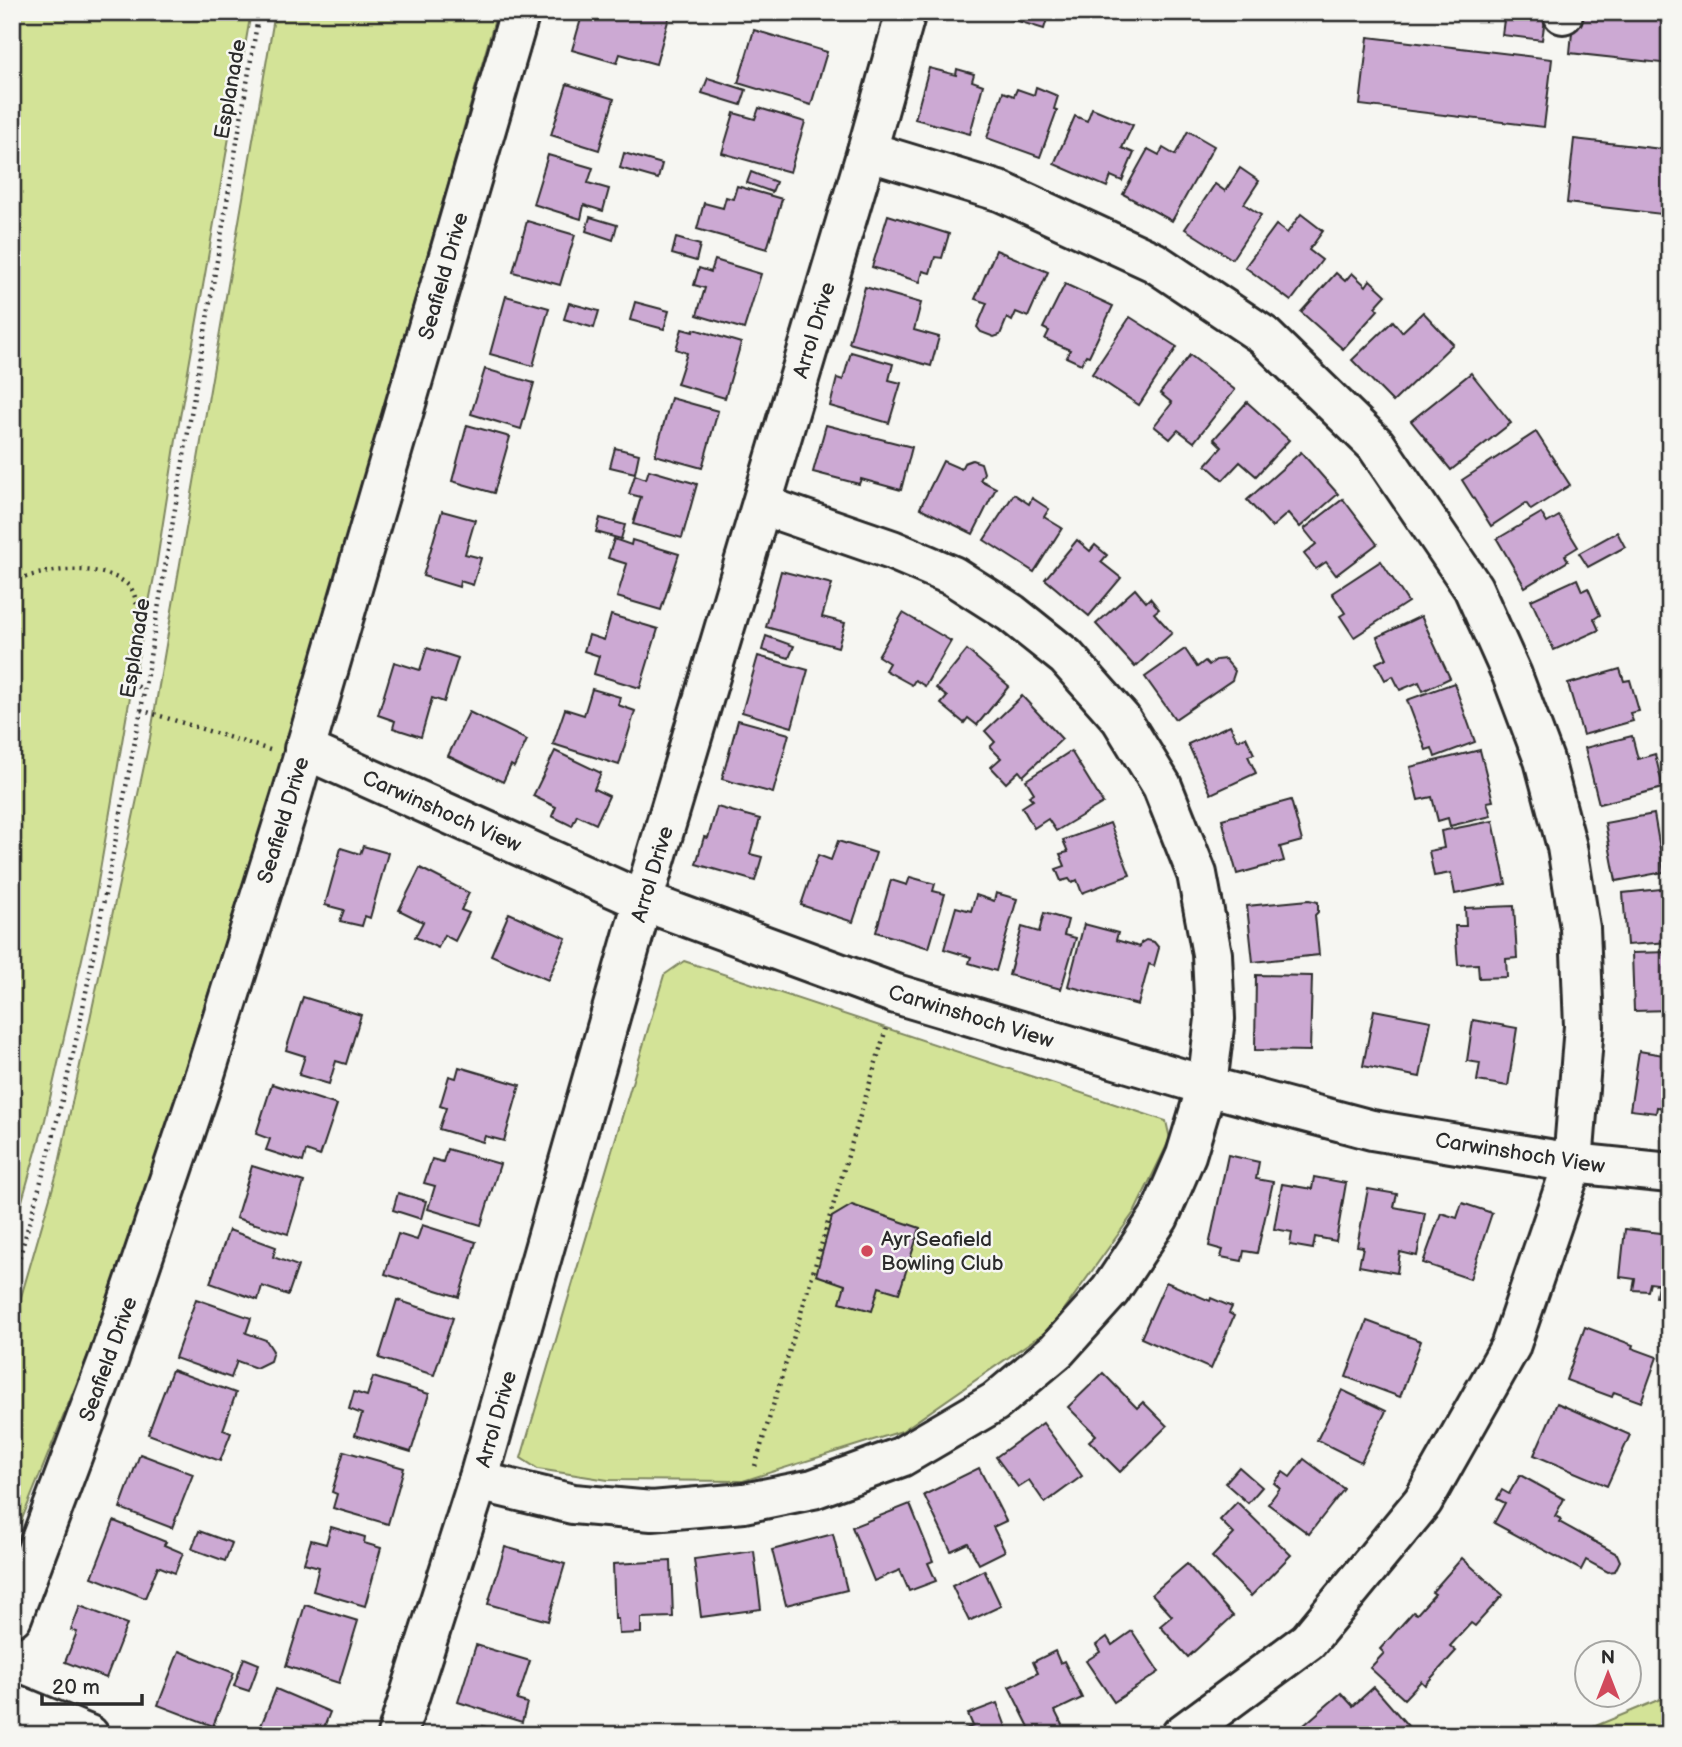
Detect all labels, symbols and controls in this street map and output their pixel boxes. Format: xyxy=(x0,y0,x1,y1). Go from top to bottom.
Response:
street label: Esplanade xyxy=(209,37,252,141)
street label: Seafield Drive xyxy=(413,210,474,343)
street label: Arrol Drive xyxy=(788,279,841,381)
street label: Esplanade xyxy=(115,596,156,700)
street label: Seafield Drive xyxy=(252,754,315,887)
street label: Carwinshoch View xyxy=(358,765,525,858)
street label: Arrol Drive xyxy=(626,823,679,925)
street label: Carwinshoch View xyxy=(885,979,1056,1053)
street label: Carwinshoch View xyxy=(1433,1128,1607,1179)
place label: Ayr Seafield Bowling Club xyxy=(881,1227,1004,1276)
marker: Ayr Seafield Bowling Club xyxy=(859,1243,875,1259)
street label: Seafield Drive xyxy=(74,1293,143,1425)
street label: Arrol Drive xyxy=(471,1368,522,1470)
north arrow xyxy=(1574,1638,1644,1708)
text: N xyxy=(1601,1647,1615,1670)
scale bar xyxy=(42,1663,142,1707)
text: 20 m xyxy=(52,1675,100,1700)

